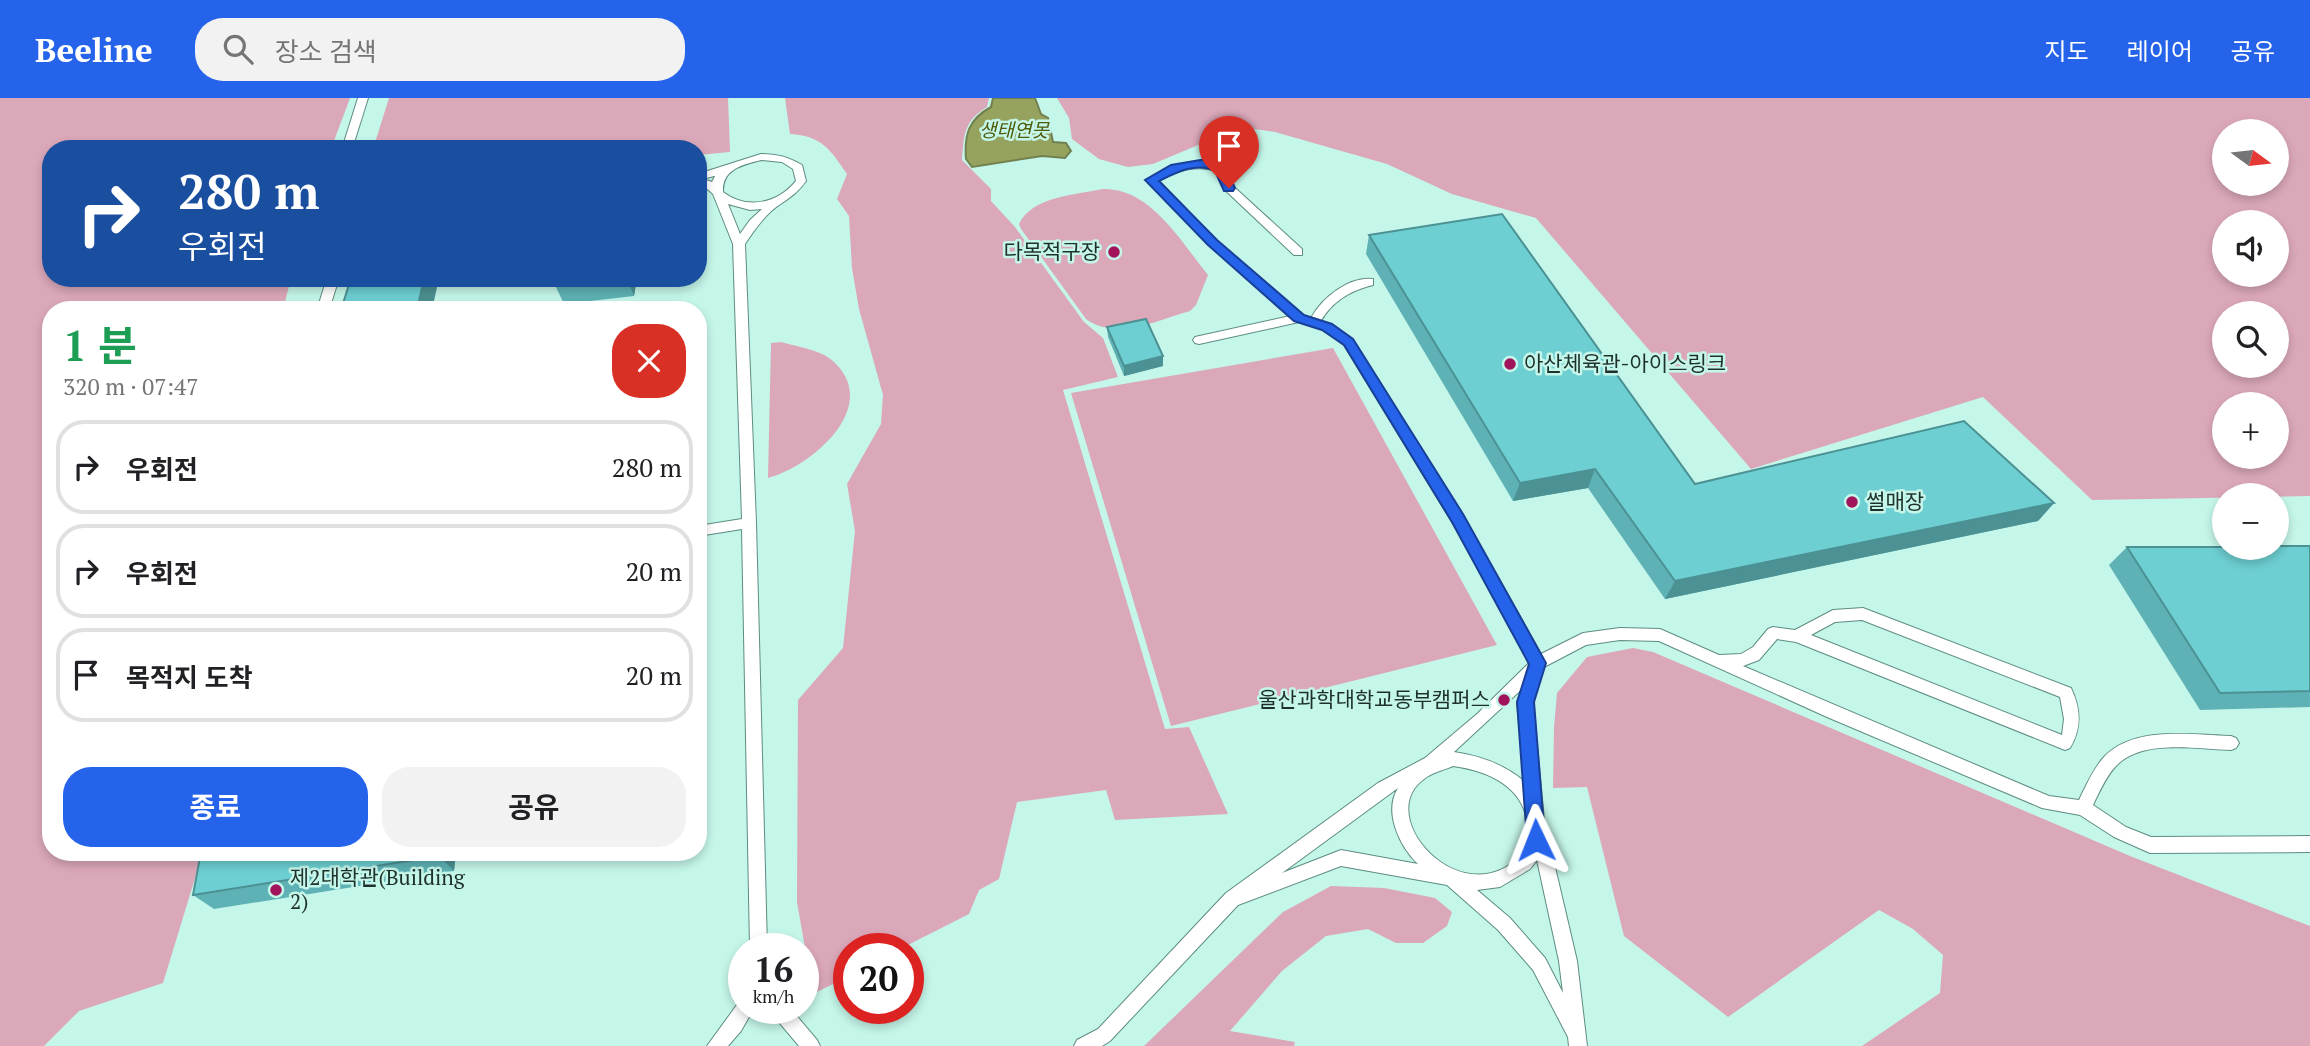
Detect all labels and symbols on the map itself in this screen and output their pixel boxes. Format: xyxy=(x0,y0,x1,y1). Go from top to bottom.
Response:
pin xyxy=(1199,116,1259,188)
water label: 생태연못 xyxy=(979,117,1050,142)
north arrow xyxy=(2212,119,2289,196)
place label: 다목적구장 xyxy=(1003,237,1100,265)
marker: 다목적구장 xyxy=(1106,244,1122,260)
place label: 아산체육관-아이스링크 xyxy=(1524,349,1726,377)
marker: 아산체육관-아이스링크 xyxy=(1502,356,1518,372)
place label: 썰매장 xyxy=(1866,487,1924,515)
marker: 썰매장 xyxy=(1844,494,1860,510)
place label: 울산과학대학교동부캠퍼스 xyxy=(1258,685,1490,713)
marker: 울산과학대학교동부캠퍼스 xyxy=(1496,692,1512,708)
position arrow xyxy=(1499,803,1573,877)
place label: 제2대학관(Building 2) xyxy=(290,863,466,915)
marker: 제2대학관(Building 2) xyxy=(268,882,284,898)
speed limit sign: 20 xyxy=(833,933,924,1024)

